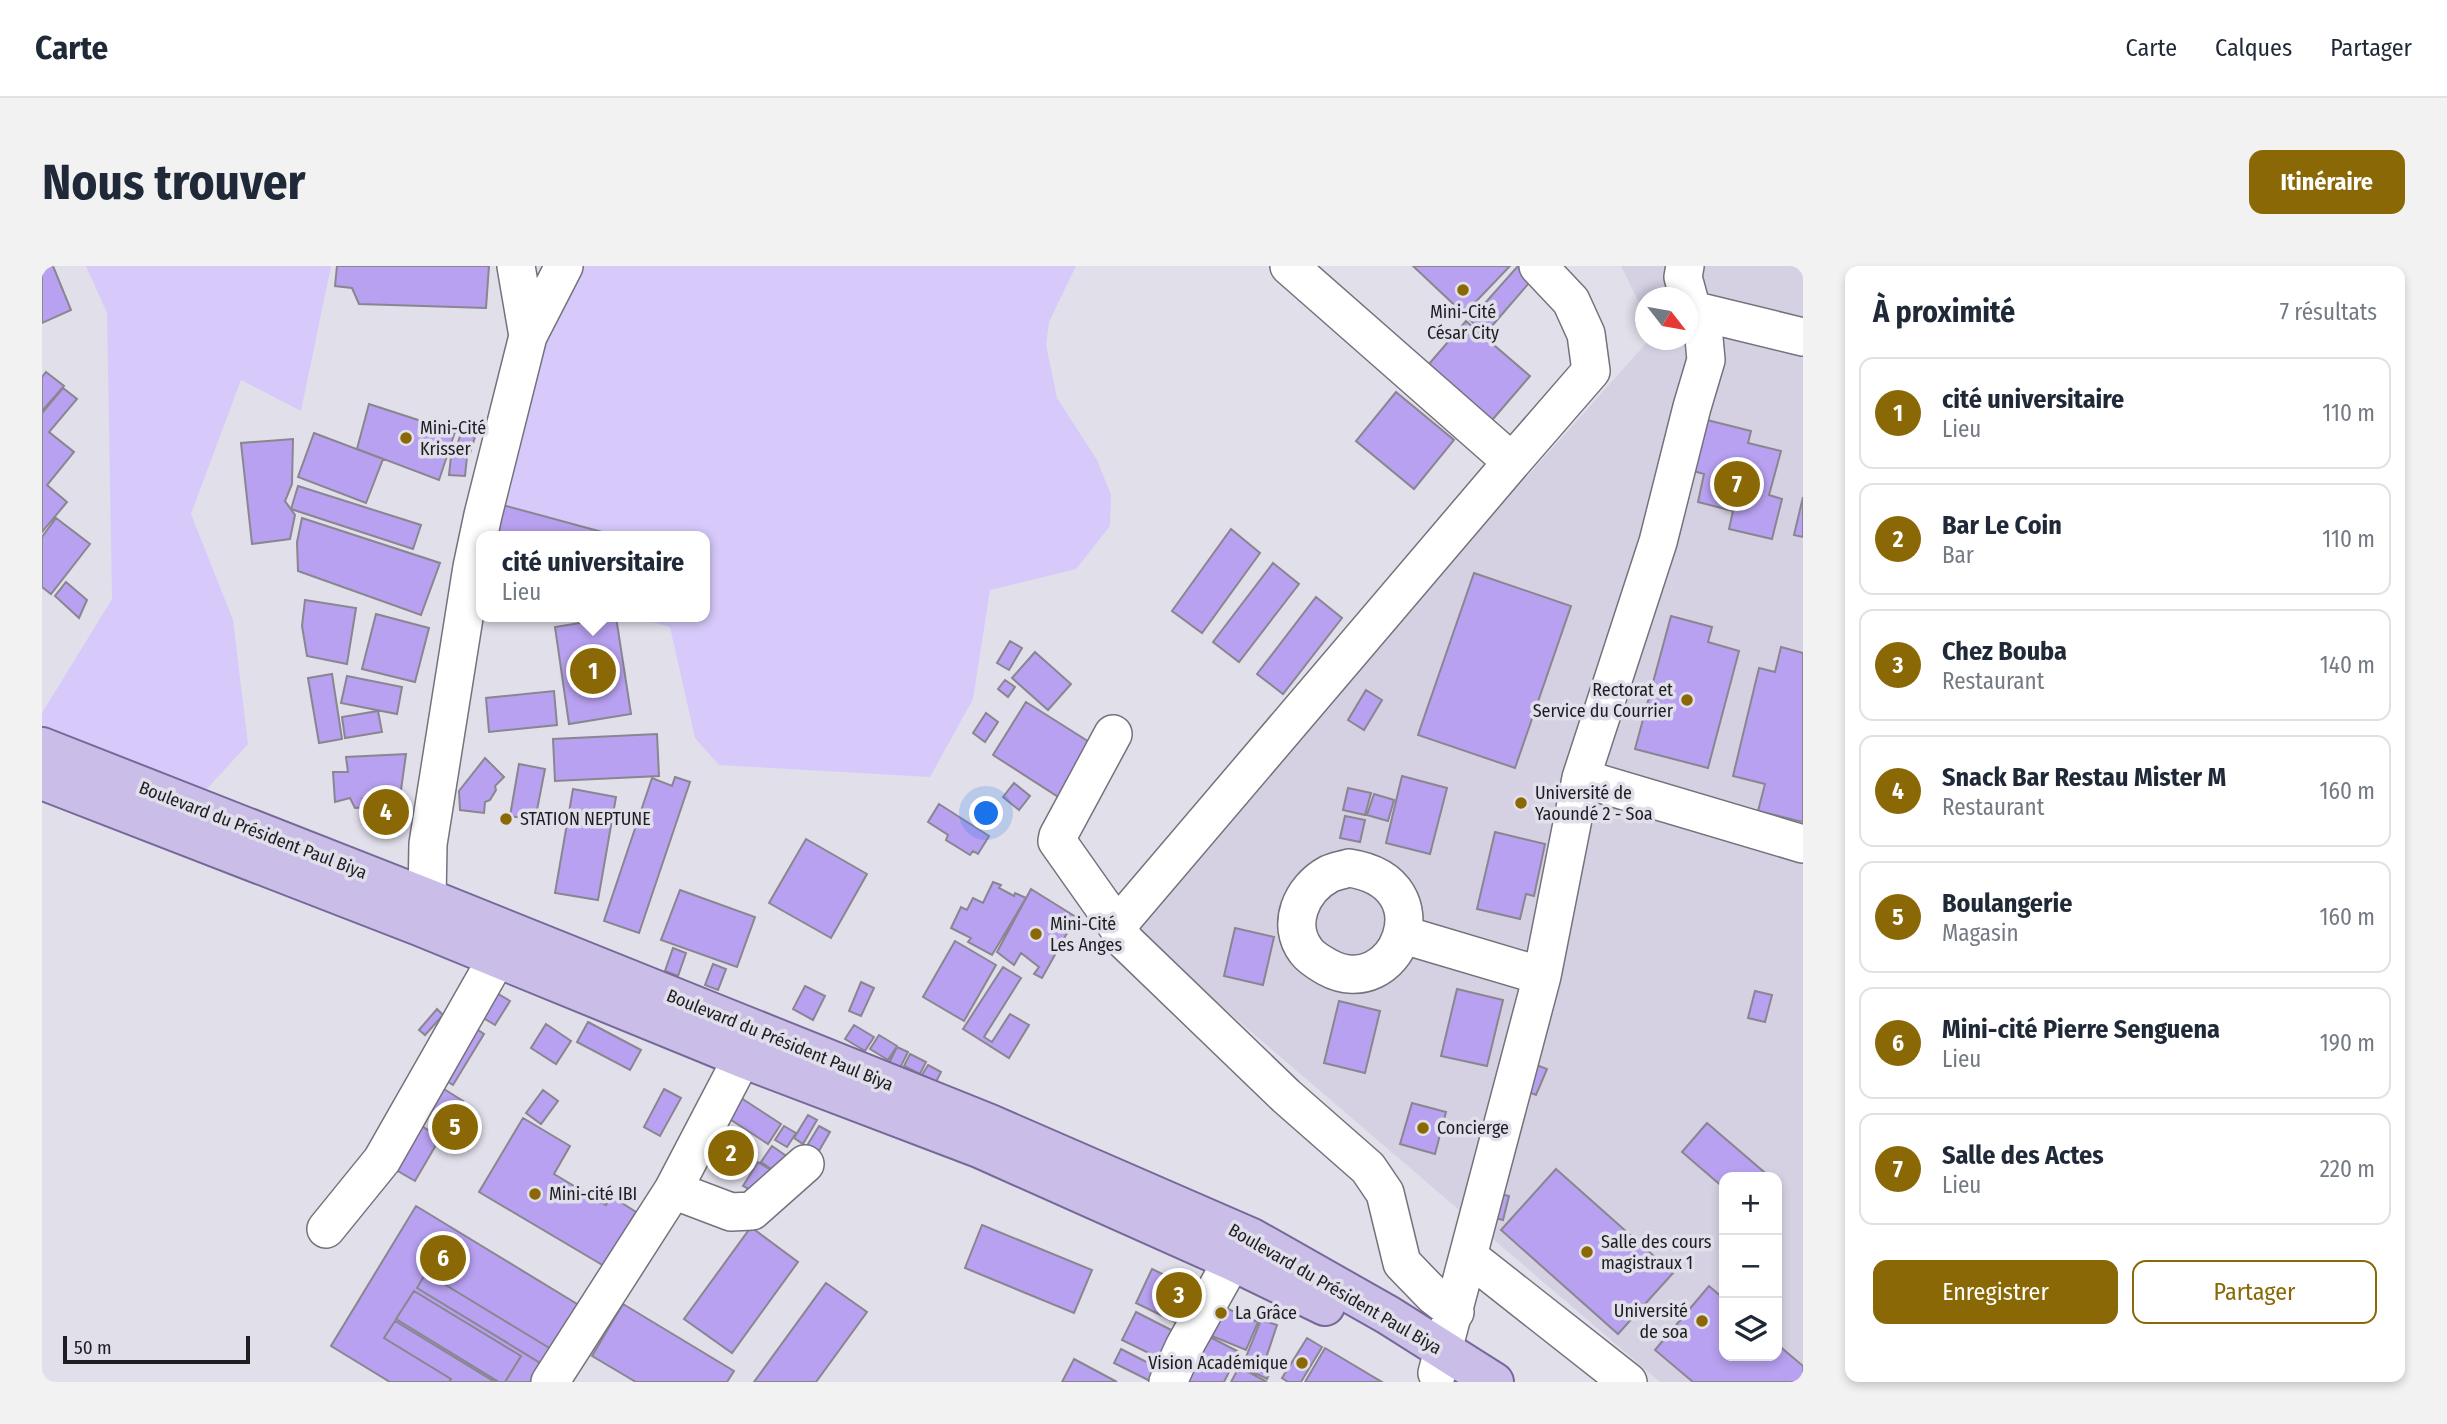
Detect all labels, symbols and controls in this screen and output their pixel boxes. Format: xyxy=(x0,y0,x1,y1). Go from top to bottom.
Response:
text: Carte xyxy=(35,28,108,68)
text: Carte xyxy=(2126,34,2177,62)
text: Calques xyxy=(2215,34,2292,62)
text: Partager xyxy=(2330,34,2412,62)
button: Itinéraire xyxy=(2249,150,2405,214)
text: Nous trouver xyxy=(42,153,305,212)
marker: Mini-Cité César City xyxy=(1455,282,1471,298)
north arrow xyxy=(1635,287,1698,350)
text: À proximité xyxy=(1873,294,2015,330)
text: 7 résultats xyxy=(2280,298,2377,326)
place label: Mini-Cité César City xyxy=(1427,301,1499,344)
text: cité universitaire xyxy=(1942,384,2124,415)
text: 1 xyxy=(1893,399,1903,427)
text: 110 m xyxy=(2322,399,2375,427)
text: Lieu xyxy=(1942,415,1981,443)
place label: Mini-Cité Krisser xyxy=(420,417,486,460)
marker: Mini-Cité Krisser xyxy=(398,430,414,446)
pin: 7 xyxy=(1714,458,1760,510)
text: Bar Le Coin xyxy=(1942,510,2062,541)
text: 2 xyxy=(1893,525,1903,553)
text: 110 m xyxy=(2322,525,2375,553)
popup xyxy=(476,531,710,622)
text: Bar xyxy=(1942,541,1974,569)
text: cité universitaire xyxy=(502,547,684,578)
text: Lieu xyxy=(502,578,541,606)
text: Chez Bouba xyxy=(1942,636,2067,667)
pin: 1 xyxy=(570,645,616,697)
text: 3 xyxy=(1893,651,1903,679)
text: 140 m xyxy=(2320,651,2375,679)
text: Restaurant xyxy=(1942,667,2044,695)
place label: Rectorat et Service du Courrier xyxy=(1533,679,1674,722)
marker: Rectorat et Service du Courrier xyxy=(1679,692,1695,708)
text: Snack Bar Restau Mister M xyxy=(1942,762,2226,793)
street label: Boulevard du Président Paul Biya xyxy=(136,776,370,884)
text: 4 xyxy=(1892,777,1904,805)
text: 160 m xyxy=(2320,777,2375,805)
place label: Université de Yaoundé 2 - Soa xyxy=(1535,782,1653,825)
pin: 4 xyxy=(363,786,409,838)
text: Restaurant xyxy=(1942,793,2044,821)
marker: Université de Yaoundé 2 - Soa xyxy=(1513,795,1529,811)
your location xyxy=(969,796,1003,830)
place label: STATION NEPTUNE xyxy=(520,808,651,830)
marker: STATION NEPTUNE xyxy=(498,811,514,827)
text: Boulangerie xyxy=(1942,888,2072,919)
text: 5 xyxy=(1892,903,1904,931)
text: 160 m xyxy=(2320,903,2375,931)
place label: Mini-Cité Les Anges xyxy=(1050,913,1122,956)
text: Magasin xyxy=(1942,919,2019,947)
marker: Mini-Cité Les Anges xyxy=(1028,926,1044,942)
street label: Boulevard du Président Paul Biya xyxy=(663,984,897,1096)
text: Mini-cité Pierre Senguena xyxy=(1942,1014,2220,1045)
text: 6 xyxy=(1892,1029,1904,1057)
text: 190 m xyxy=(2320,1029,2375,1057)
text: Lieu xyxy=(1942,1045,1981,1073)
pin: 5 xyxy=(432,1101,478,1153)
place label: Concierge xyxy=(1437,1117,1509,1139)
marker: Concierge xyxy=(1415,1120,1431,1136)
pin: 2 xyxy=(708,1127,754,1179)
text: Salle des Actes xyxy=(1942,1140,2104,1171)
text: 7 xyxy=(1893,1155,1903,1183)
text: 220 m xyxy=(2320,1155,2375,1183)
text: Lieu xyxy=(1942,1171,1981,1199)
map controls xyxy=(1719,1172,1782,1361)
button: + xyxy=(1719,1172,1782,1235)
place label: Mini-cité IBI xyxy=(549,1183,637,1205)
marker: Mini-cité IBI xyxy=(527,1186,543,1202)
street label: Boulevard du Président Paul Biya xyxy=(1224,1219,1446,1359)
place label: Salle des cours magistraux 1 xyxy=(1601,1231,1712,1274)
pin: 6 xyxy=(420,1232,466,1284)
button: − xyxy=(1719,1235,1782,1298)
marker: Salle des cours magistraux 1 xyxy=(1579,1244,1595,1260)
button: Enregistrer xyxy=(1873,1260,2118,1324)
button: Partager xyxy=(2132,1260,2377,1324)
pin: 3 xyxy=(1156,1269,1202,1321)
button: layers xyxy=(1719,1298,1782,1361)
place label: Université de soa xyxy=(1614,1300,1688,1343)
place label: La Grâce xyxy=(1235,1302,1297,1324)
marker: La Grâce xyxy=(1213,1305,1229,1321)
marker: Université de soa xyxy=(1694,1313,1710,1329)
scale bar xyxy=(63,1333,250,1365)
text: 50 m xyxy=(74,1336,112,1359)
place label: Vision Académique xyxy=(1148,1352,1288,1374)
marker: Vision Académique xyxy=(1294,1355,1310,1371)

